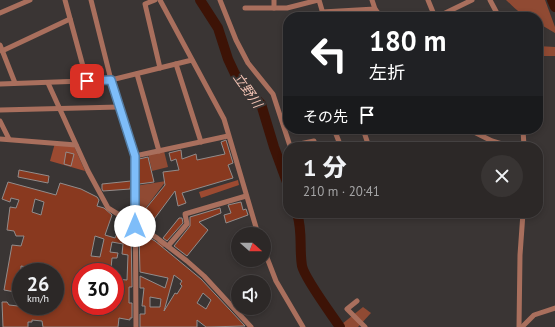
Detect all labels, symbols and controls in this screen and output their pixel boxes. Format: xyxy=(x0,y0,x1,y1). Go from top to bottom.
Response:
text: 180 m xyxy=(369,22,446,59)
icon: left xyxy=(303,28,355,80)
text: 左折 xyxy=(369,61,405,84)
pin xyxy=(70,64,104,98)
water label: 立野川 xyxy=(229,69,267,113)
icon: arrive xyxy=(76,70,98,92)
icon: arrive xyxy=(356,104,378,126)
text: その先 xyxy=(303,107,348,126)
text: 1 分 xyxy=(303,152,347,183)
button: close xyxy=(481,155,523,197)
text: 210 m · 20:41 xyxy=(303,183,380,200)
position arrow xyxy=(114,205,156,247)
north arrow xyxy=(231,227,271,267)
map controls xyxy=(231,227,271,315)
speed limit sign: 30 xyxy=(72,263,124,315)
text: 26 xyxy=(27,271,49,297)
button: sound xyxy=(231,275,271,315)
text: km/h xyxy=(27,292,49,305)

